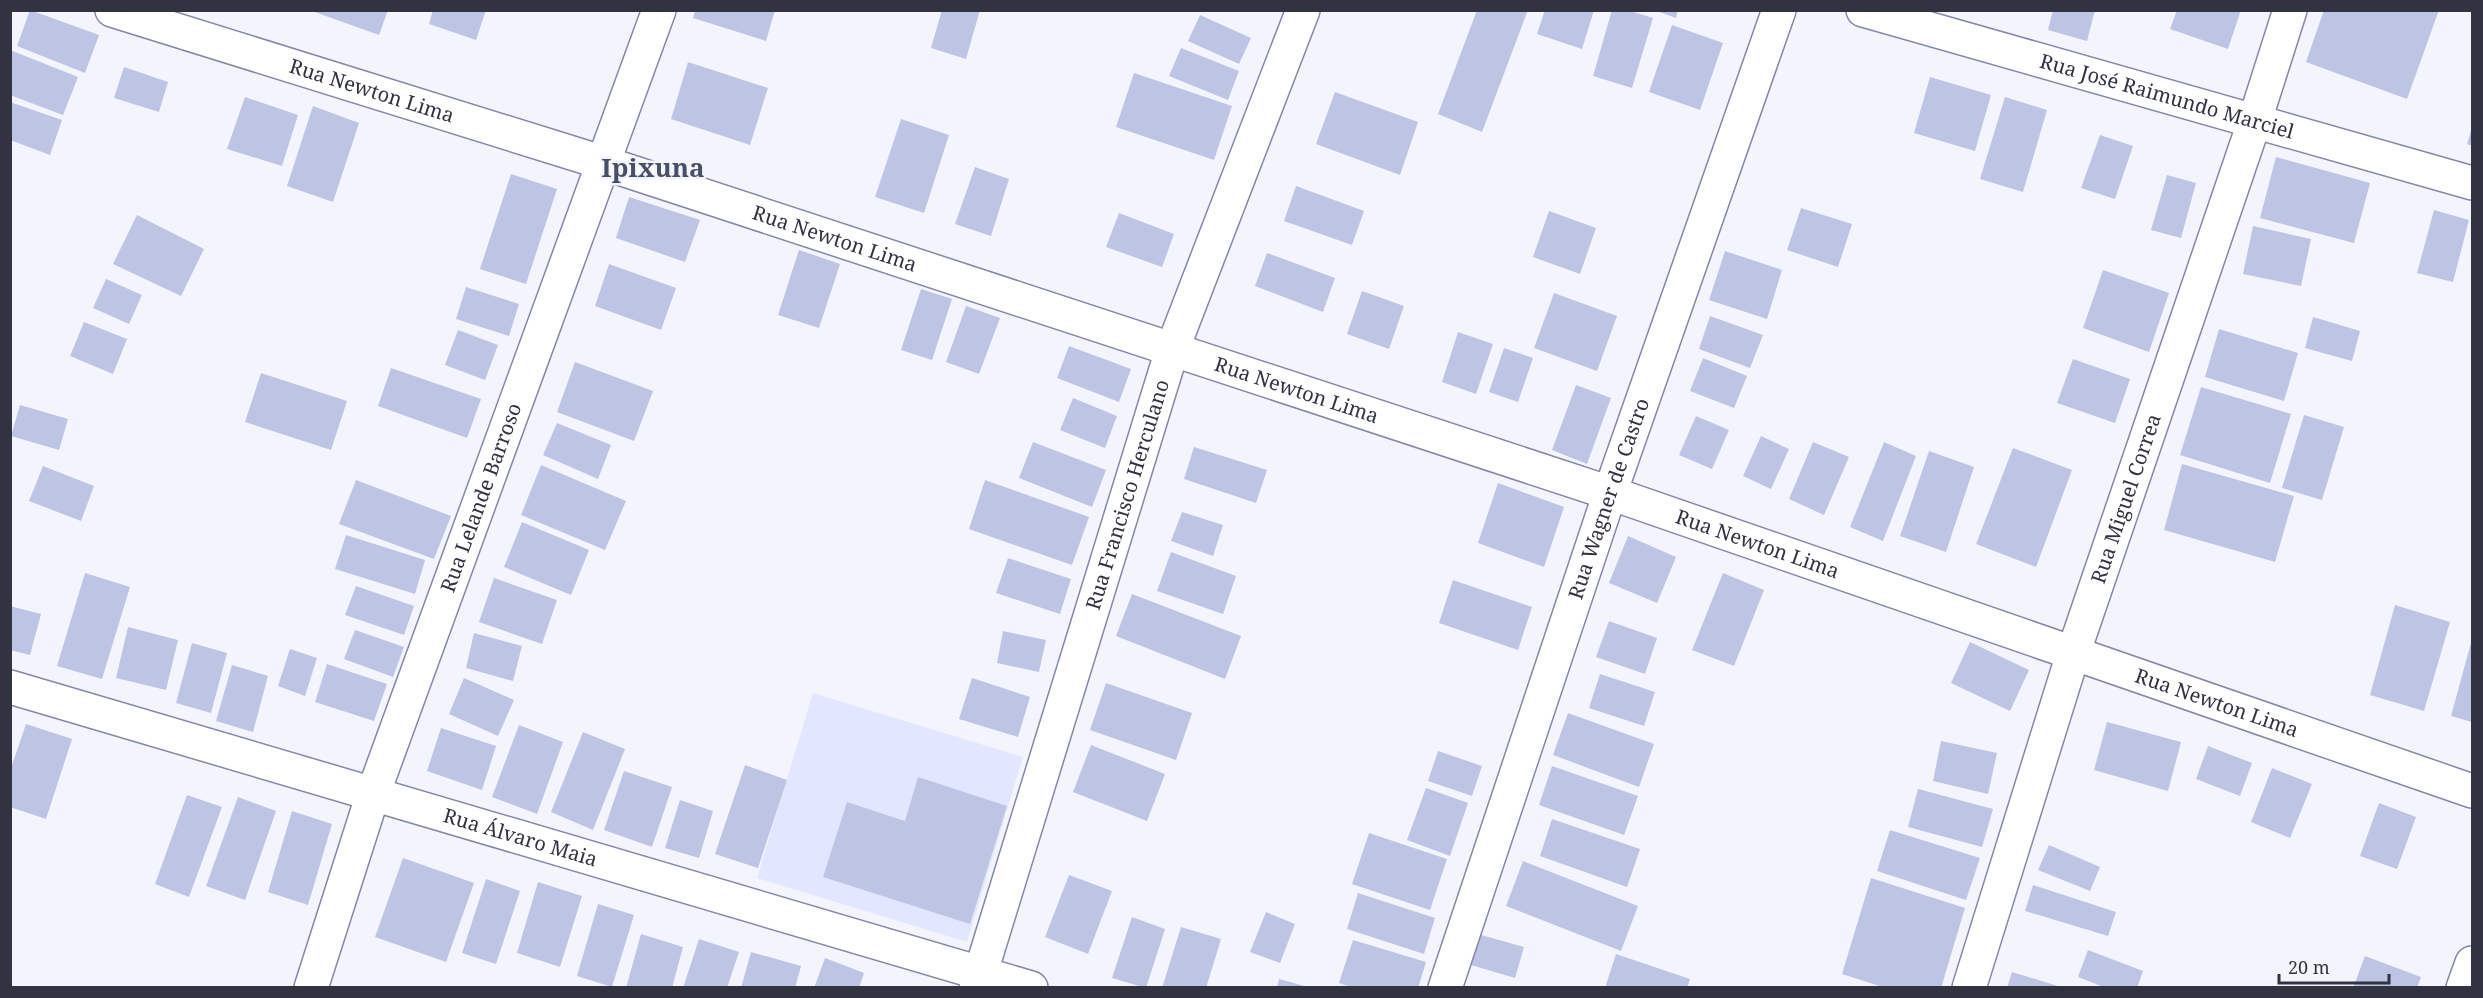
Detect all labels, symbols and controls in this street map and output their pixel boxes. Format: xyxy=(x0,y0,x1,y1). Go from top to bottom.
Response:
street label: Rua José Raimundo Marciel xyxy=(2037,47,2297,145)
street label: Rua Newton Lima xyxy=(286,52,458,129)
district label: Ipixuna xyxy=(601,149,705,185)
street label: Rua Newton Lima xyxy=(749,199,920,278)
street label: Rua Newton Lima xyxy=(1211,350,1382,429)
street label: Rua Francisco Herculano xyxy=(1079,376,1175,613)
street label: Rua Wagner de Castro xyxy=(1562,394,1655,603)
street label: Rua Lelande Barroso xyxy=(434,399,527,596)
street label: Rua Miguel Correa xyxy=(2084,410,2167,587)
street label: Rua Newton Lima xyxy=(1672,503,1843,584)
street label: Rua Newton Lima xyxy=(2132,662,2302,743)
street label: Rua Álvaro Maia xyxy=(440,801,601,872)
scale bar xyxy=(2279,947,2388,985)
text: 20 m xyxy=(2288,955,2330,979)

